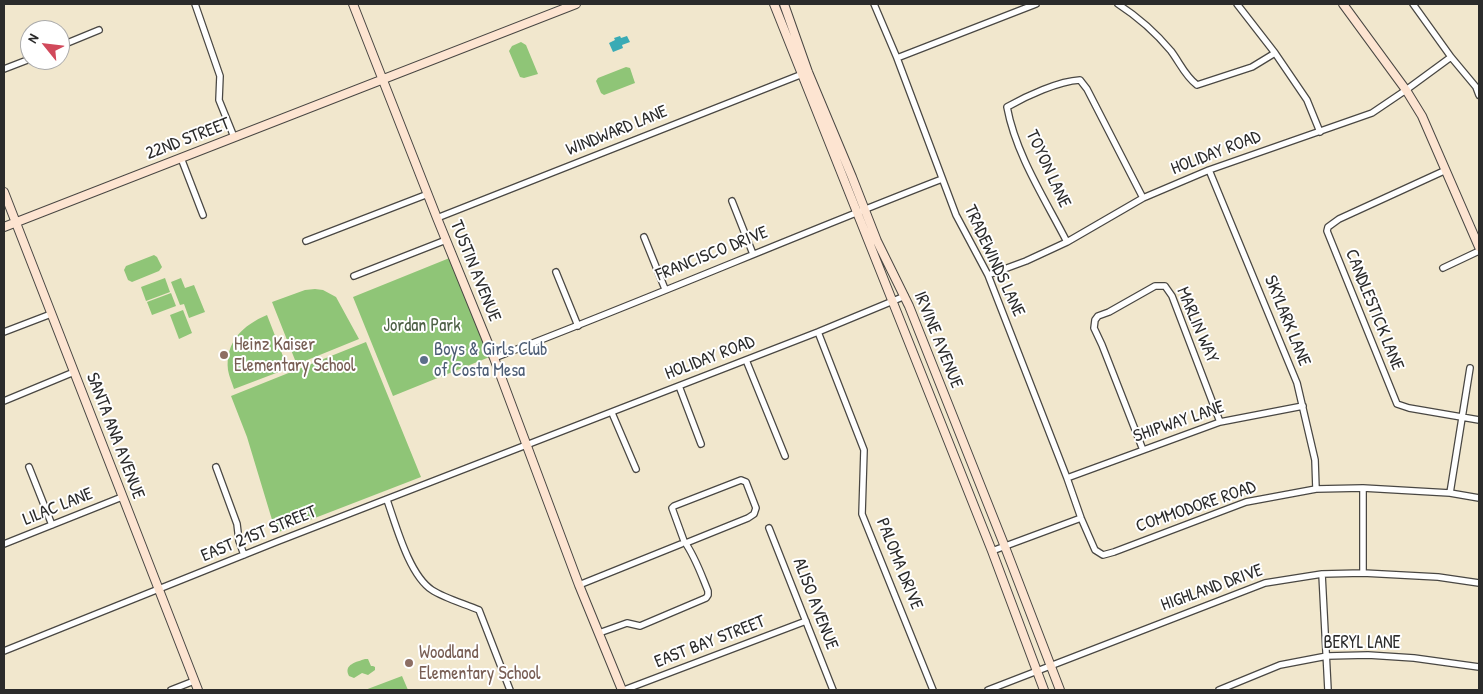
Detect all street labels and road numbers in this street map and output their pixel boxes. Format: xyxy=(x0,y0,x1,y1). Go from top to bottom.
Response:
street label: WINDWARD LANE xyxy=(563,101,671,161)
street label: 22ND STREET xyxy=(143,113,233,165)
street label: HOLIDAY ROAD xyxy=(1168,126,1264,180)
street label: TOYON LANE xyxy=(1021,127,1075,211)
street label: TRADEWINDS LANE xyxy=(959,202,1029,320)
street label: TUSTIN AVENUE xyxy=(445,217,505,325)
street label: FRANCISCO DRIVE xyxy=(653,222,771,286)
street label: CANDLESTICK LANE xyxy=(1340,246,1408,374)
street label: SKYLARK LANE xyxy=(1259,273,1315,369)
street label: MARLIN WAY xyxy=(1171,284,1223,366)
street label: IRVINE AVENUE xyxy=(909,288,967,392)
street label: HOLIDAY ROAD xyxy=(662,331,758,385)
street label: SANTA ANA AVENUE xyxy=(81,370,149,502)
street label: SHIPWAY LANE xyxy=(1131,396,1227,448)
street label: COMMODORE ROAD xyxy=(1133,476,1259,538)
street label: LILAC LANE xyxy=(20,483,96,531)
street label: EAST 21ST STREET xyxy=(198,501,320,567)
street label: PALOMA DRIVE xyxy=(871,515,927,613)
street label: ALISO AVENUE xyxy=(788,555,842,653)
street label: HIGHLAND DRIVE xyxy=(1158,560,1266,616)
street label: EAST BAY STREET xyxy=(652,611,768,673)
street label: BERYL LANE xyxy=(1323,632,1401,654)

